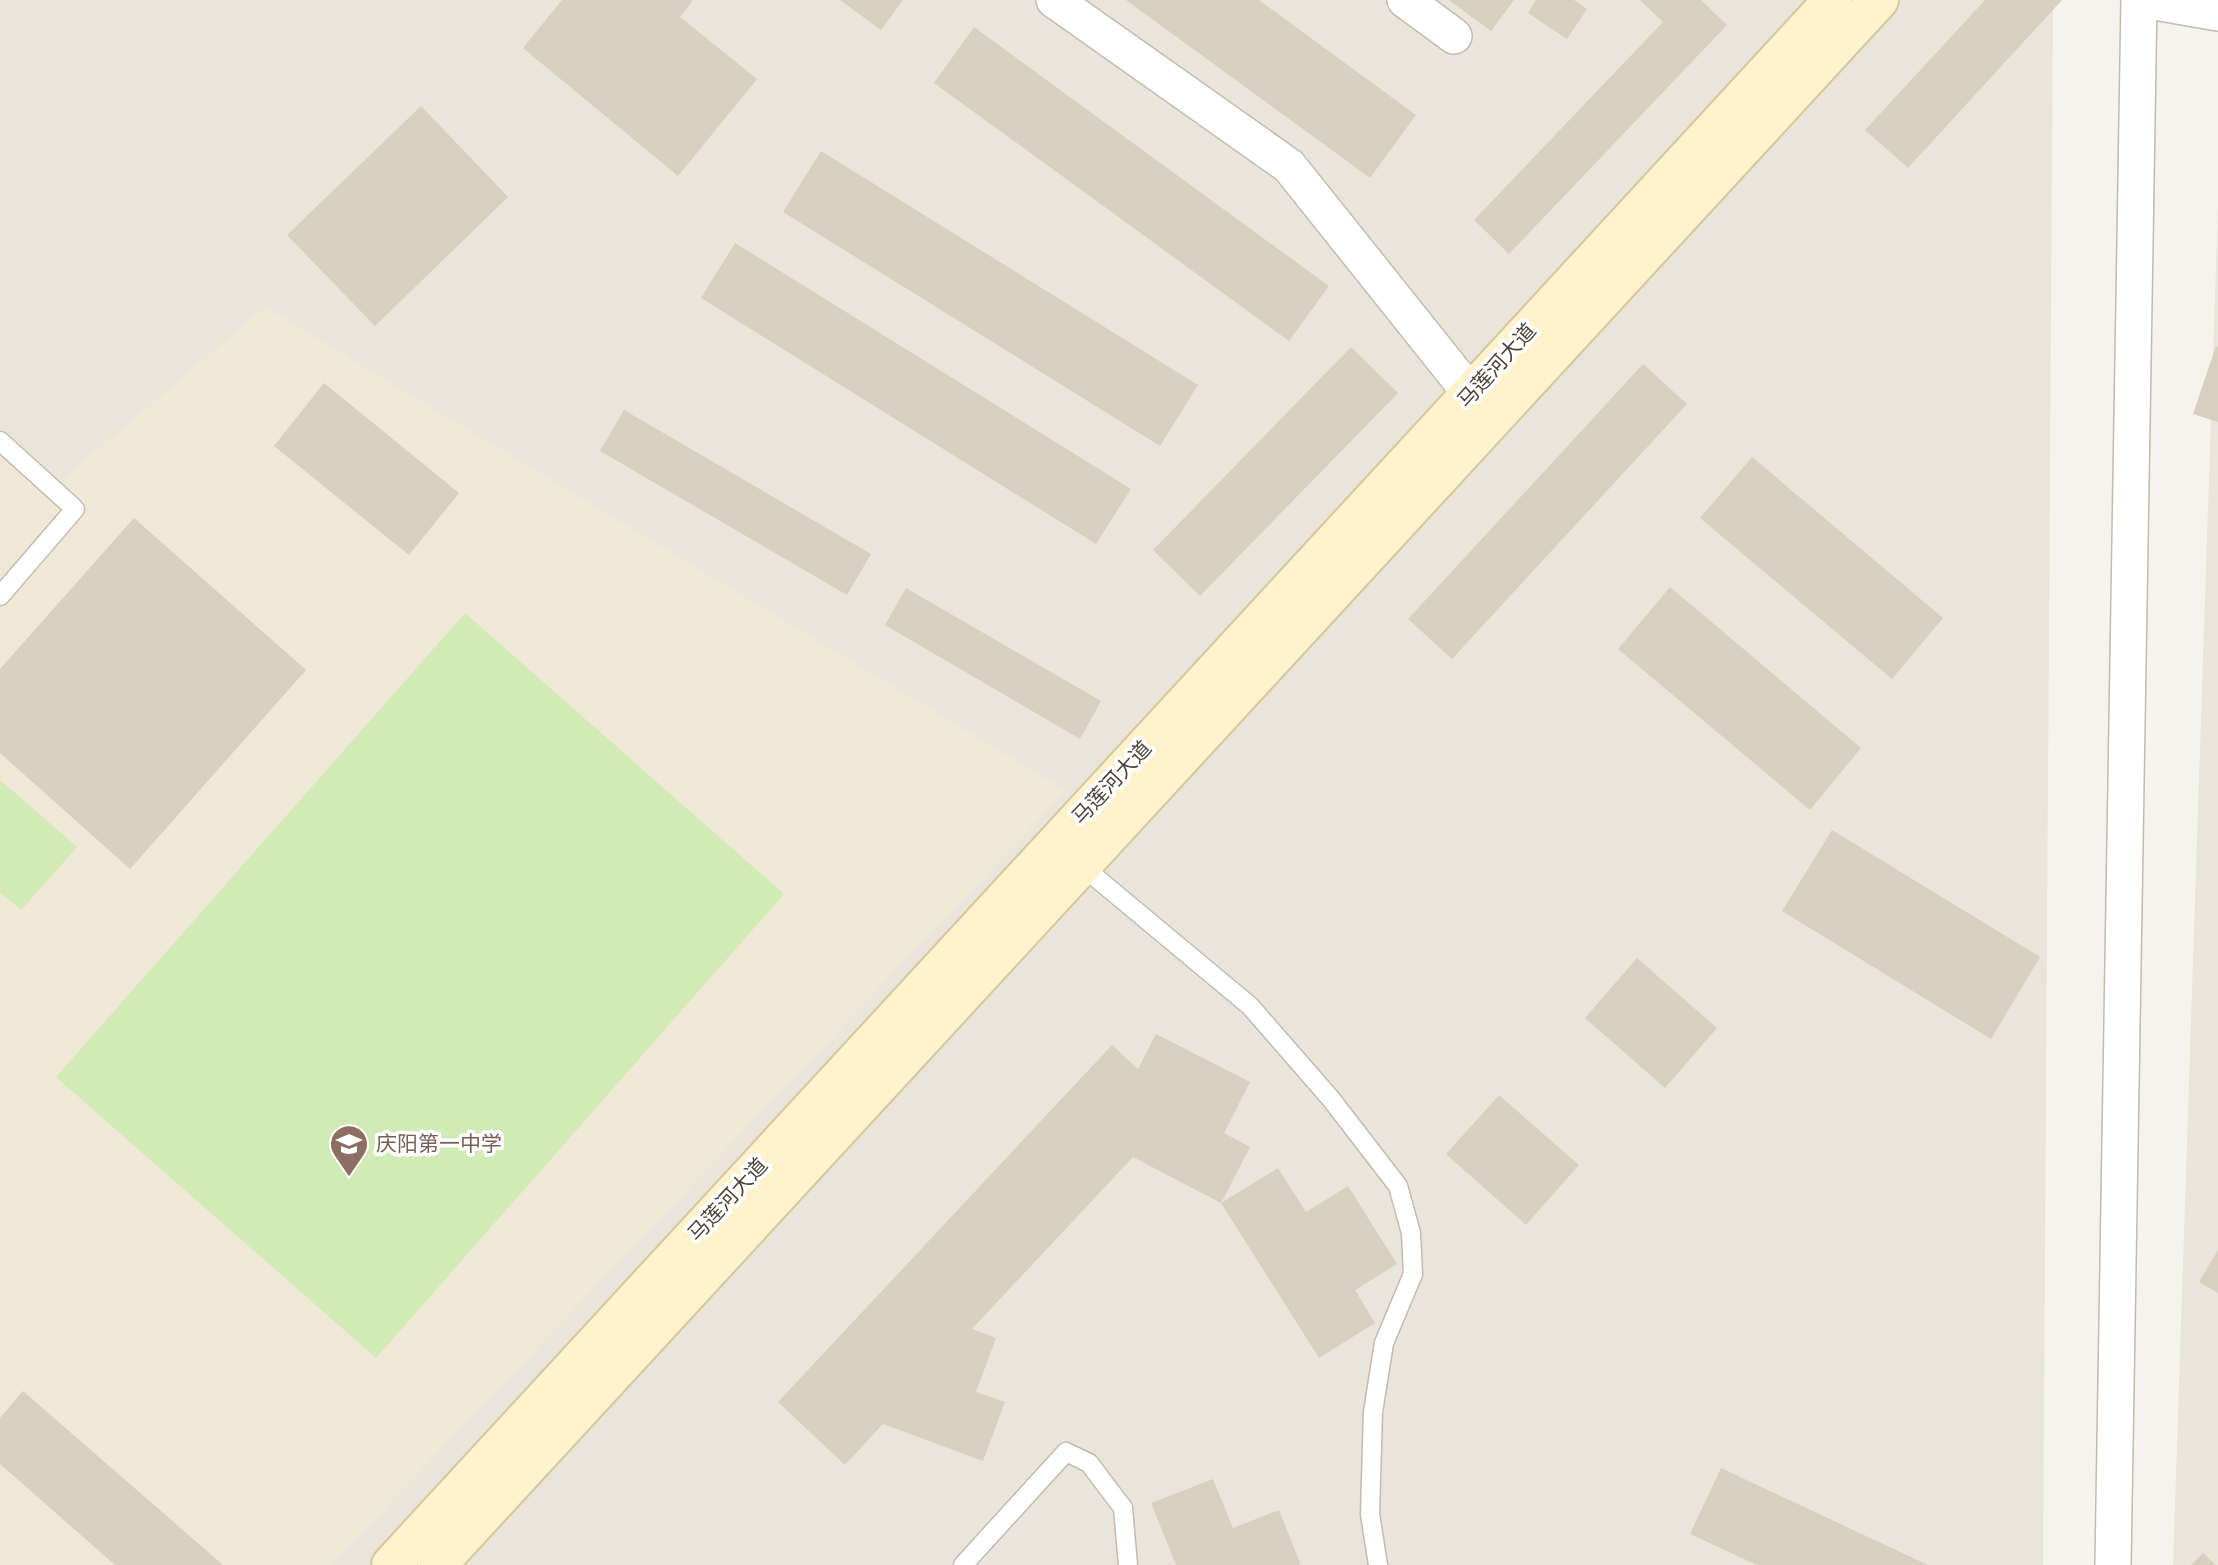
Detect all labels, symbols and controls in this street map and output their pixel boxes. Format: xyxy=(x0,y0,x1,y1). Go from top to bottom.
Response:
street label: 马莲河大道 xyxy=(1453,319,1541,413)
street label: 马莲河大道 xyxy=(1067,736,1157,830)
school or university icon: 庆阳第一中学 xyxy=(328,1123,370,1178)
place label: 庆阳第一中学 xyxy=(376,1132,502,1157)
street label: 马莲河大道 xyxy=(683,1153,773,1247)

